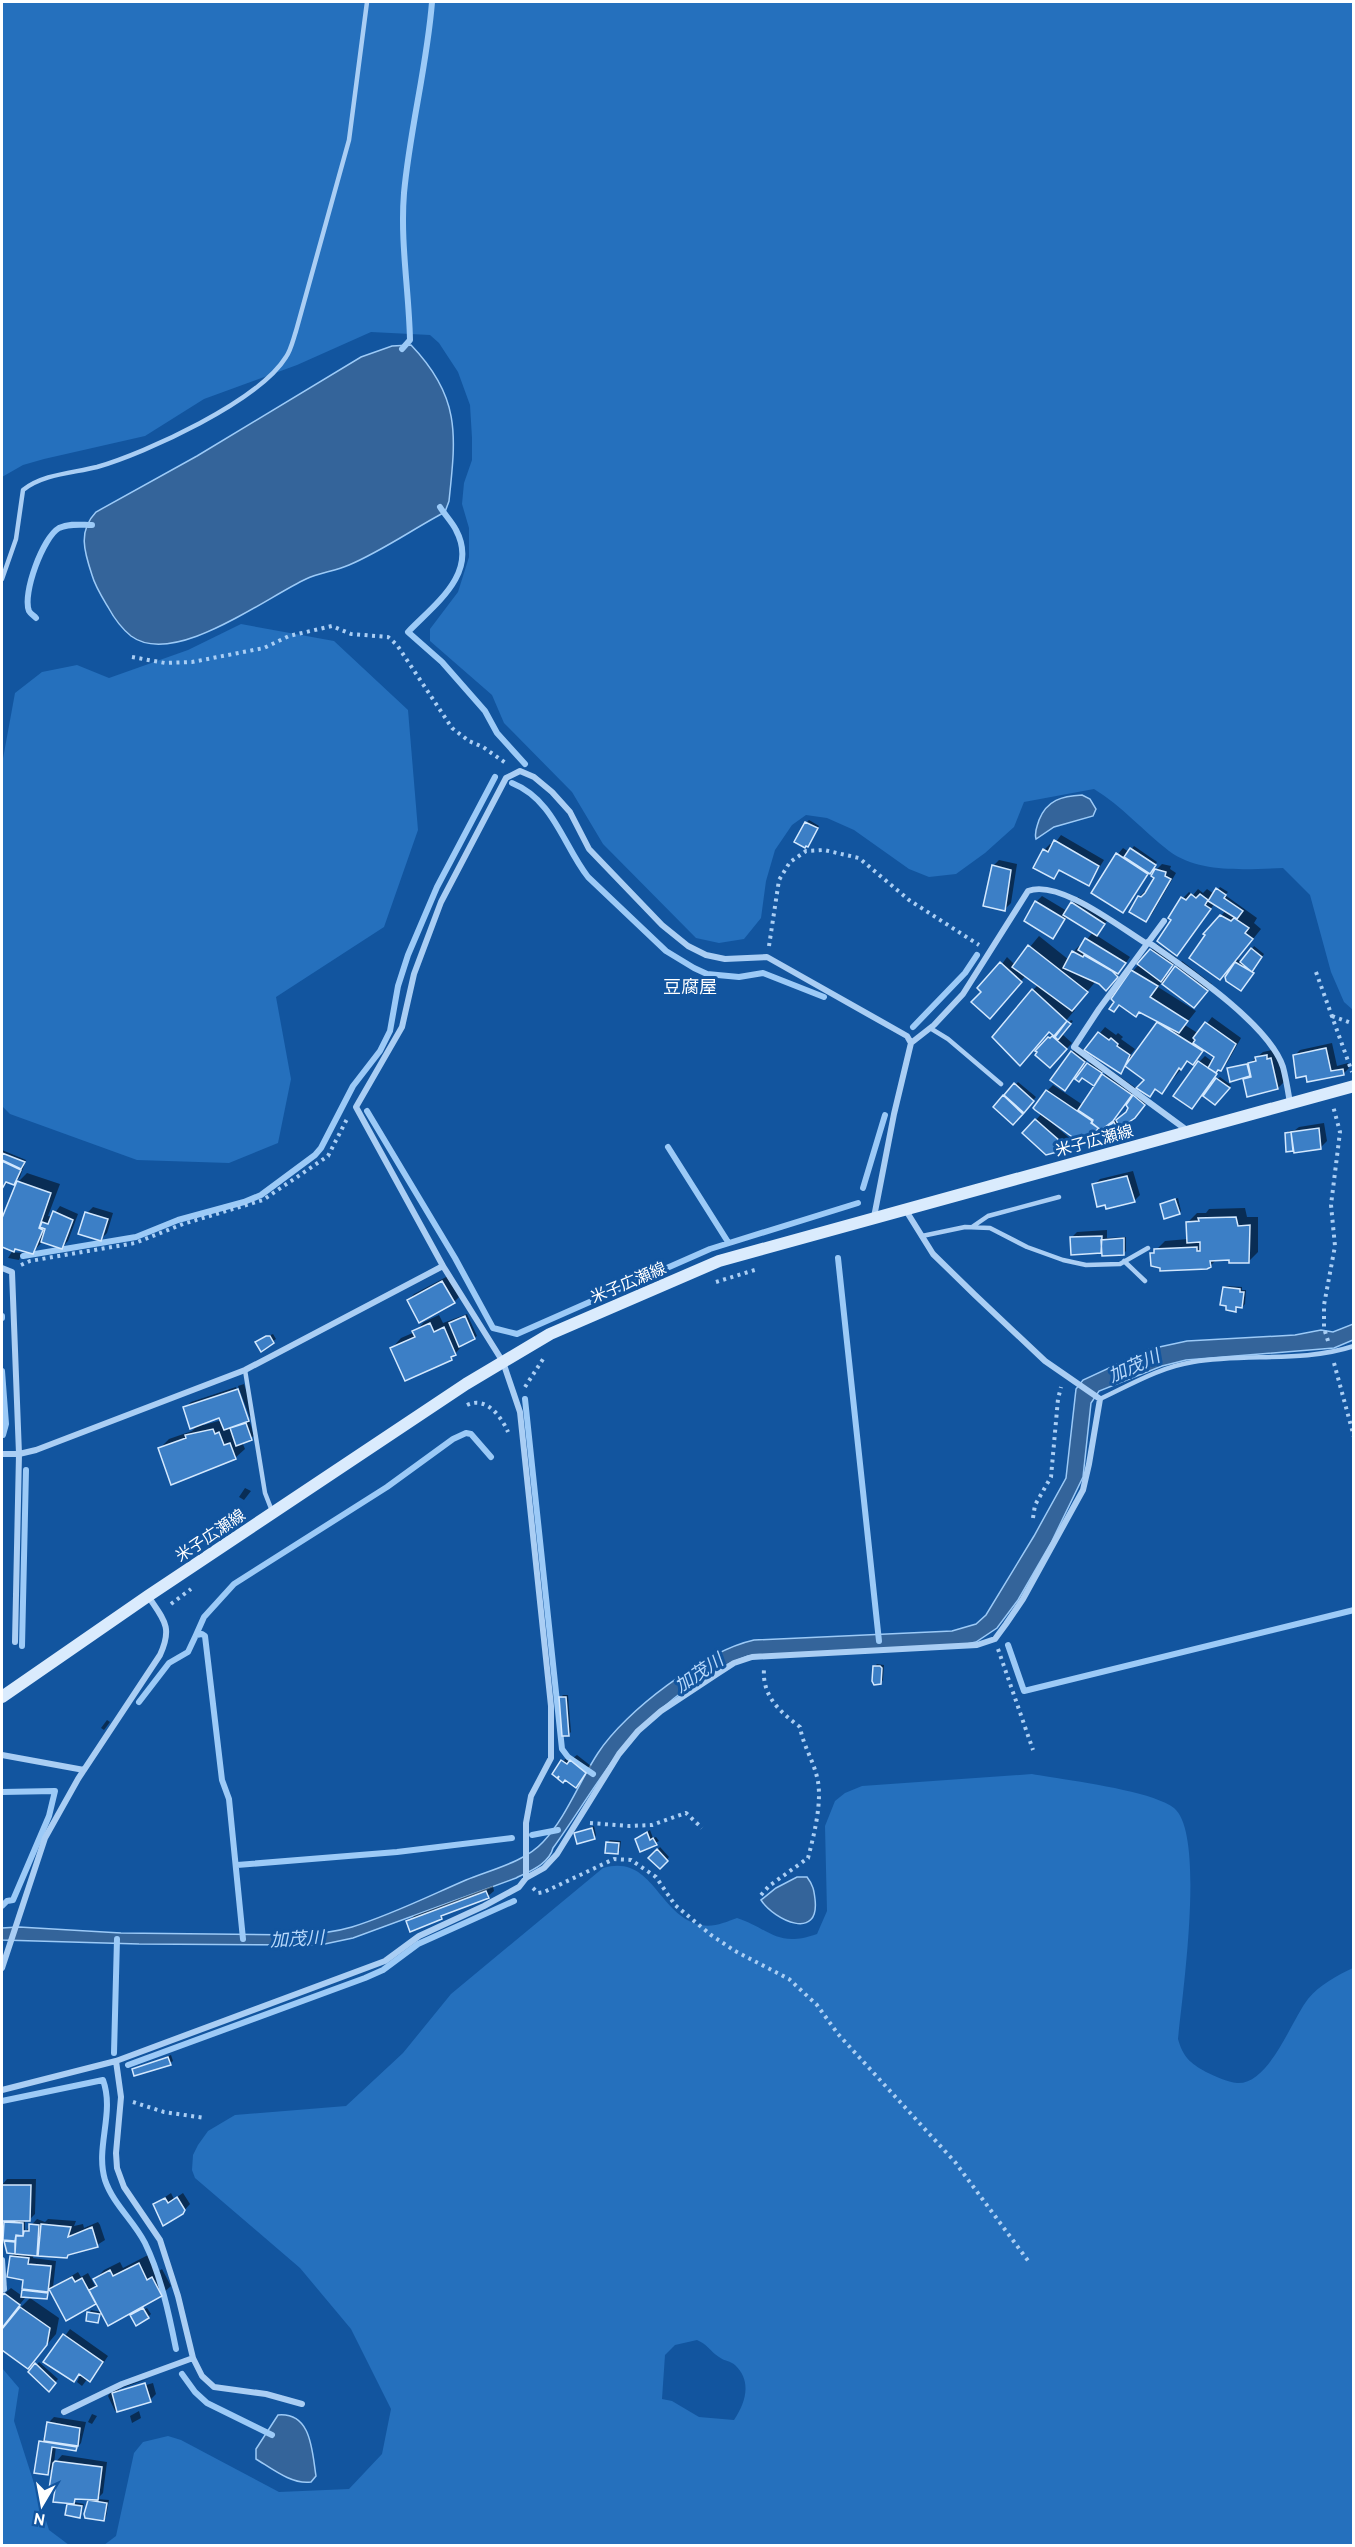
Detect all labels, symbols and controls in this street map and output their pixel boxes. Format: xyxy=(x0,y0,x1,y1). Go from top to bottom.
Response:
district label: 豆腐屋 xyxy=(663,977,717,1000)
street label: 米子広瀬線 xyxy=(1053,1122,1136,1162)
street label: 米子広瀬線 xyxy=(588,1259,670,1309)
water label: 加茂川 xyxy=(1105,1345,1166,1389)
street label: 米子広瀬線 xyxy=(172,1506,250,1567)
water label: 加茂川 xyxy=(671,1648,730,1699)
water label: 加茂川 xyxy=(270,1927,327,1953)
north arrow xyxy=(12,2475,72,2535)
text: N xyxy=(32,2507,47,2529)

